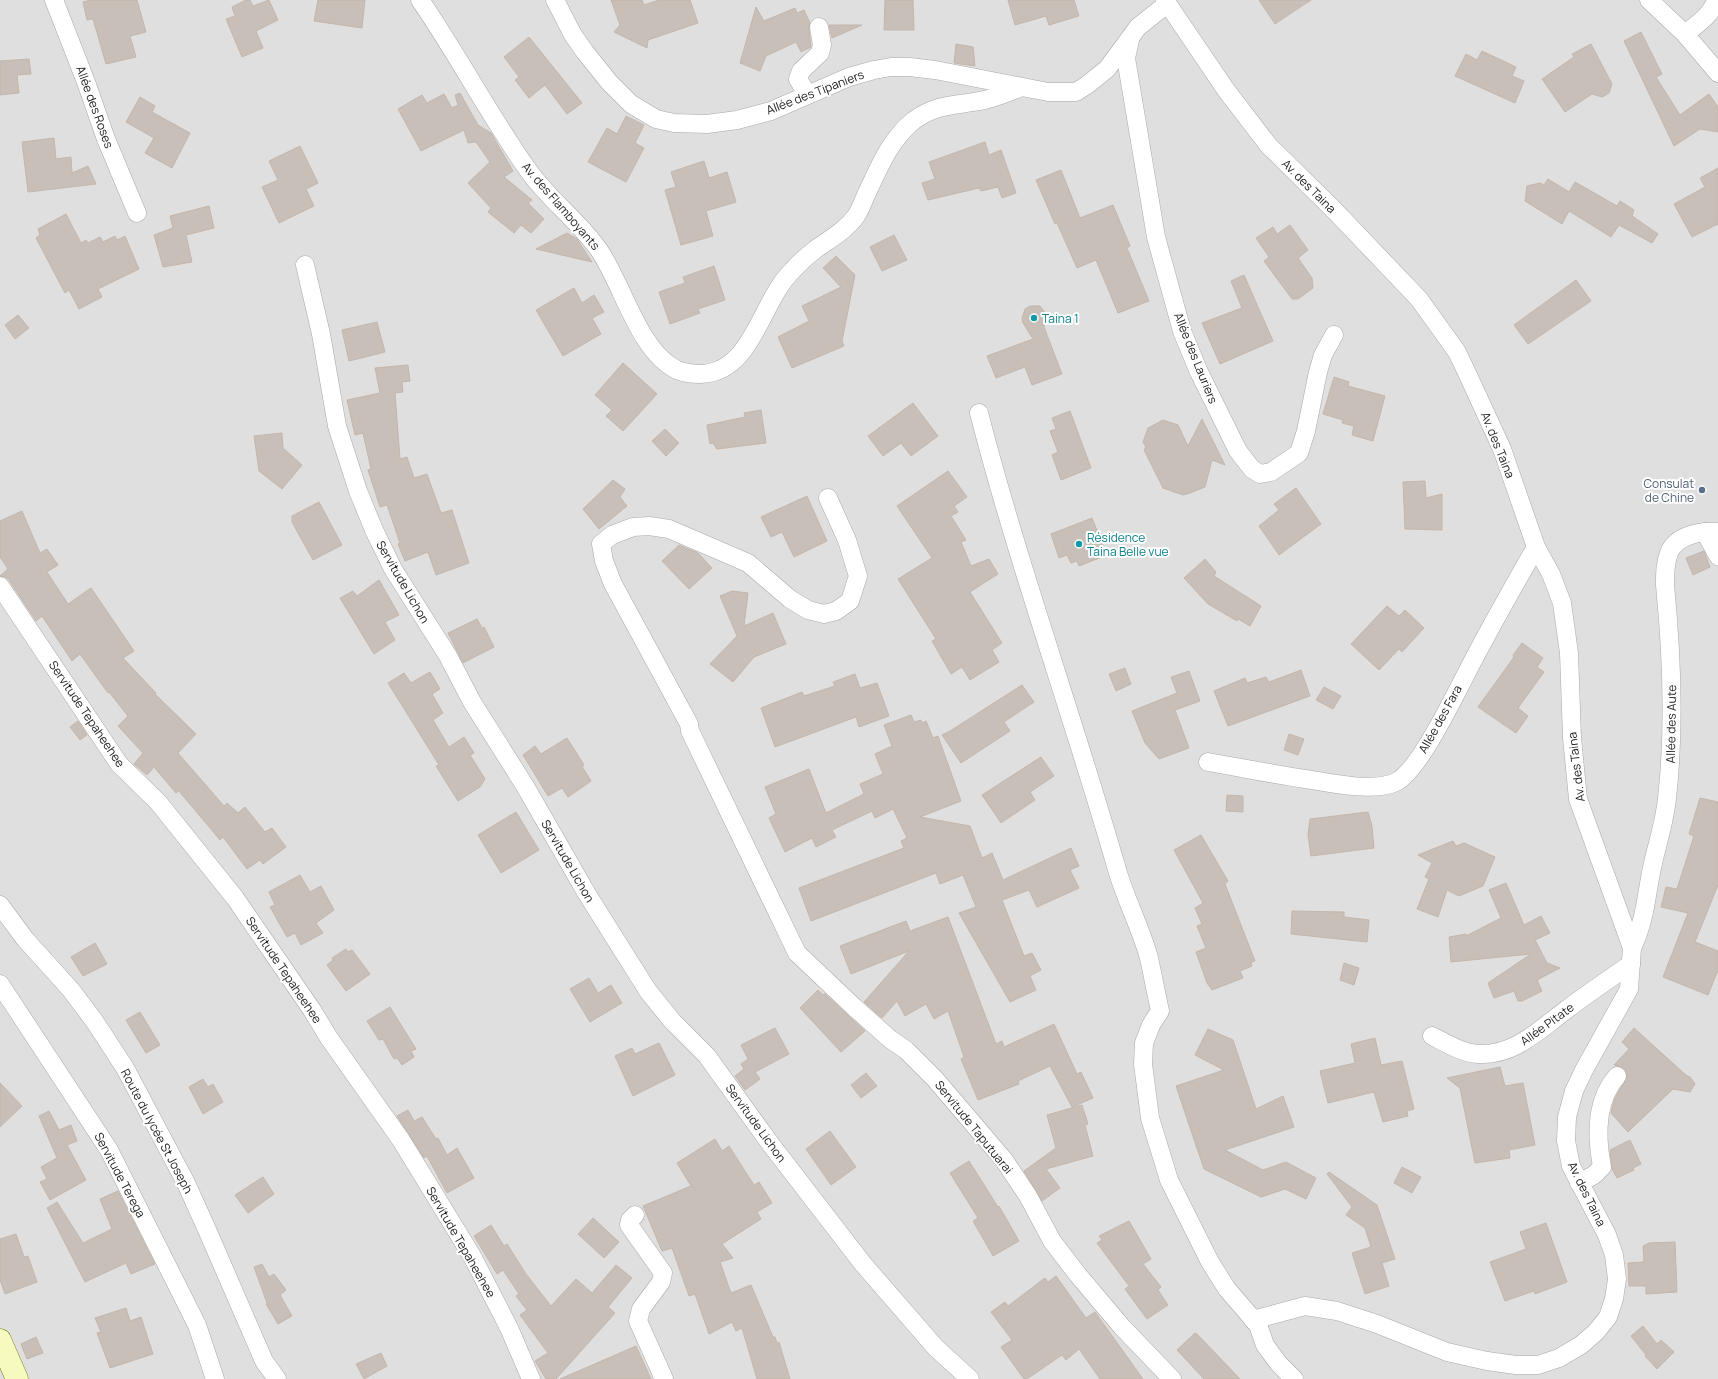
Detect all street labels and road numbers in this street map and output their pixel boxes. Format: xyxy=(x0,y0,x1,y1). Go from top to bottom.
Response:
street label: Allée des Roses xyxy=(72,63,118,151)
street label: Allée des Tipaniers xyxy=(764,66,866,118)
street label: Av. des Taina xyxy=(1278,155,1340,217)
street label: Av. des Flamboyants xyxy=(518,158,604,254)
street label: Allée des Lauriers xyxy=(1170,310,1222,406)
street label: Av. des Taina xyxy=(1477,409,1519,481)
street label: Servitude Lichon xyxy=(372,537,434,627)
street label: Servitude Tepaheehee xyxy=(45,657,129,771)
street label: Allée des Fara xyxy=(1414,682,1466,756)
street label: Allée des Aute xyxy=(1662,684,1680,764)
street label: Av. des Taina xyxy=(1563,731,1589,803)
street label: Servitude Lichon xyxy=(537,816,599,906)
street label: Servitude Tepaheehee xyxy=(242,913,326,1027)
street label: Allée Pitate xyxy=(1517,999,1577,1049)
street label: Route du lycée St Joseph xyxy=(117,1066,197,1196)
street label: Servitude Taputuarai xyxy=(931,1077,1017,1177)
street label: Servitude Lichon xyxy=(722,1080,790,1166)
street label: Servitude Terega xyxy=(90,1129,150,1221)
street label: Av. des Taina xyxy=(1564,1159,1610,1229)
street label: Servitude Tepaheehee xyxy=(422,1184,500,1300)

